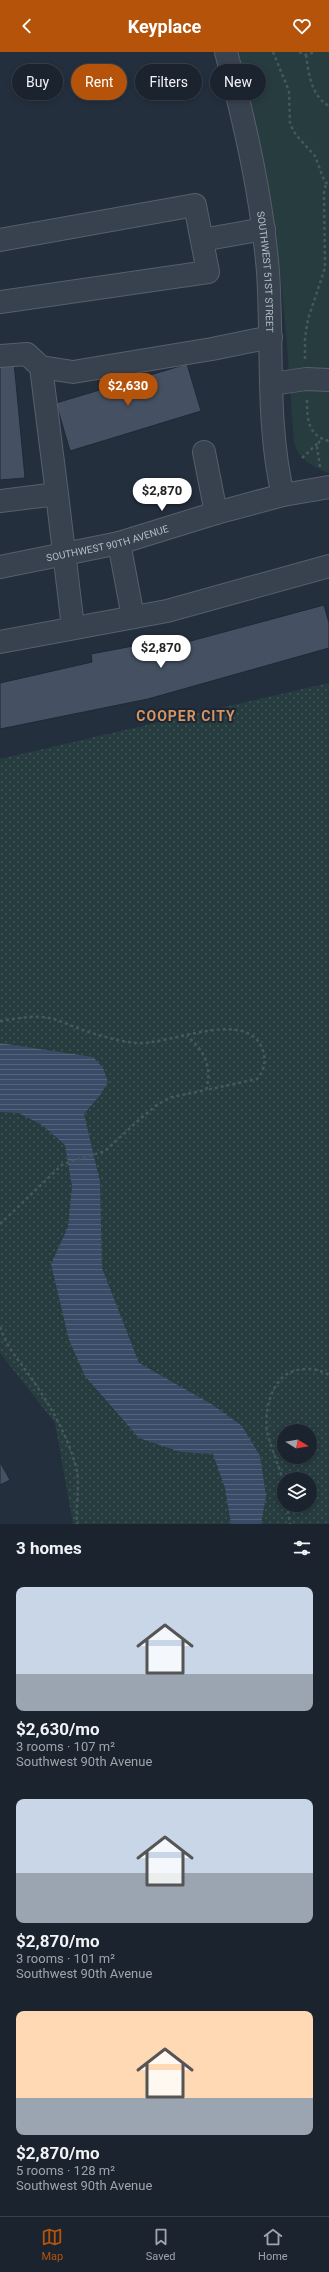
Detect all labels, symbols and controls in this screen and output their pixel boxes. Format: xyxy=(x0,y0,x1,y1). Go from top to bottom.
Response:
icon: back xyxy=(16,15,38,37)
icon: heart xyxy=(291,15,313,37)
text: Keyplace xyxy=(128,16,201,37)
chip: Buy xyxy=(12,64,63,100)
chip: Rent xyxy=(71,64,127,100)
chip: Filters xyxy=(135,64,202,100)
chip: New xyxy=(210,64,266,100)
street label: SOUTHWEST 51ST STREET xyxy=(255,210,276,333)
pin: $2,630 xyxy=(95,373,161,407)
text: $2,630 xyxy=(108,378,148,393)
pin: $2,870 xyxy=(129,478,195,512)
text: $2,870 xyxy=(142,483,182,498)
street label: SOUTHWEST 90TH AVENUE xyxy=(45,522,170,563)
pin: $2,870 xyxy=(128,635,194,669)
text: $2,870 xyxy=(141,640,181,655)
district label: COOPER CITY xyxy=(136,708,236,724)
north arrow xyxy=(277,1424,317,1464)
map controls xyxy=(277,1424,317,1512)
button: layers xyxy=(277,1472,317,1512)
icon: filters xyxy=(291,1537,313,1559)
text: 3 homes xyxy=(16,1538,82,1558)
icon: home xyxy=(129,1613,201,1685)
text: $2,630/mo xyxy=(16,1719,100,1739)
text: 3 rooms · 107 m² xyxy=(16,1739,115,1754)
text: Southwest 90th Avenue xyxy=(16,1754,152,1769)
icon: home xyxy=(129,1825,201,1897)
text: $2,870/mo xyxy=(16,1931,100,1951)
text: 3 rooms · 101 m² xyxy=(16,1951,115,1966)
text: Southwest 90th Avenue xyxy=(16,1966,152,1981)
icon: home xyxy=(129,2037,201,2109)
text: $2,870/mo xyxy=(16,2143,100,2163)
text: 5 rooms · 128 m² xyxy=(16,2163,115,2178)
text: Southwest 90th Avenue xyxy=(16,2178,152,2193)
tab: Map xyxy=(41,2226,63,2263)
tab: Saved xyxy=(146,2226,176,2263)
tab: Home xyxy=(258,2226,288,2263)

